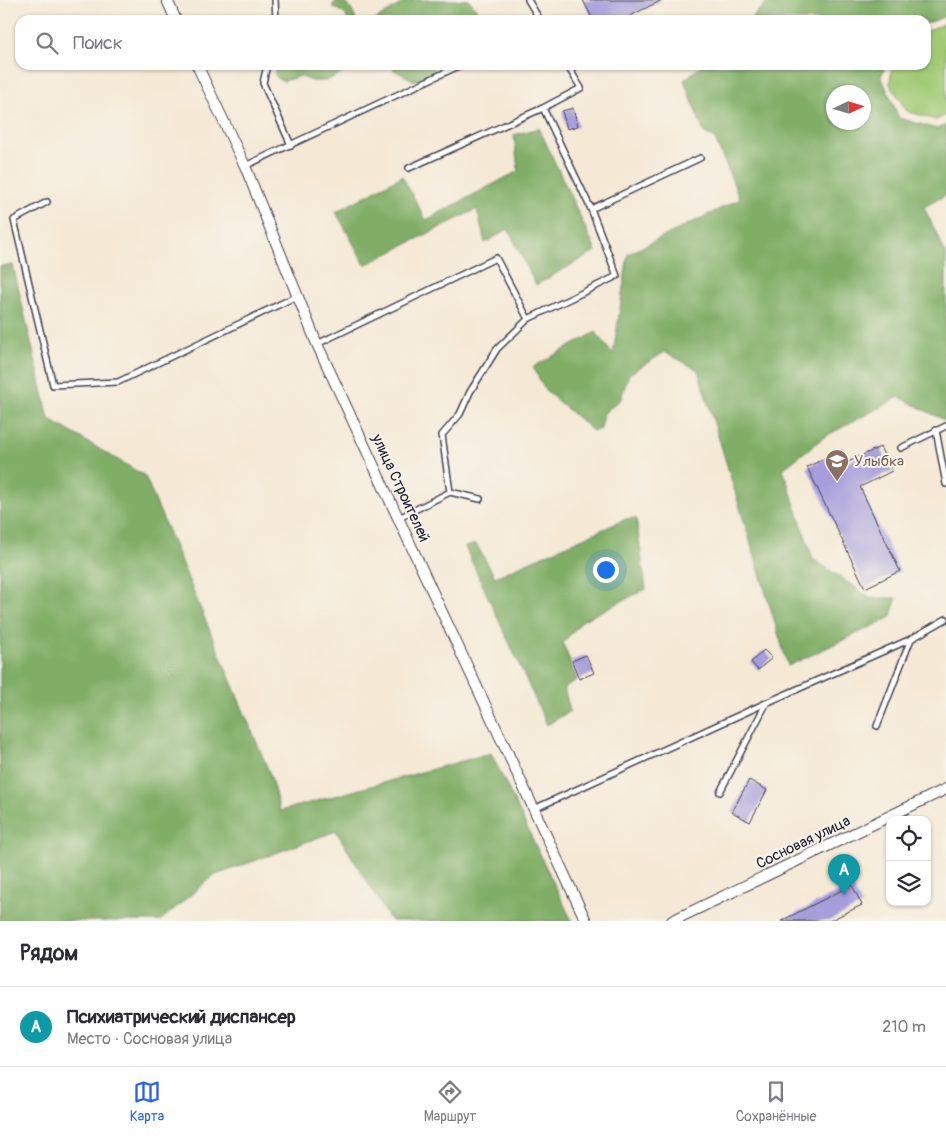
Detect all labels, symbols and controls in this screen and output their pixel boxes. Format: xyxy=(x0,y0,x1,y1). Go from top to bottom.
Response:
search box xyxy=(15,15,931,70)
icon: search xyxy=(33,29,61,57)
text: Поиск xyxy=(73,31,123,55)
north arrow xyxy=(826,85,871,130)
street label: улица Строителей xyxy=(367,430,434,545)
school or university icon: Улыбка xyxy=(824,448,850,482)
place label: Улыбка xyxy=(854,452,904,471)
your location xyxy=(593,557,619,583)
street label: Сосновая улица xyxy=(753,811,853,873)
map controls xyxy=(886,816,931,906)
button: locate xyxy=(886,816,931,861)
pin: A xyxy=(828,854,860,895)
button: layers xyxy=(886,861,931,906)
text: Рядом xyxy=(20,940,78,967)
text: Психиатрический диспансер xyxy=(67,1005,296,1029)
text: A xyxy=(31,1017,41,1037)
text: 210 m xyxy=(882,1017,926,1037)
text: Место · Сосновая улица xyxy=(67,1029,232,1049)
tab: Карта xyxy=(130,1078,164,1125)
tab: Маршрут xyxy=(424,1078,476,1125)
tab: Сохранённые xyxy=(736,1078,816,1125)

